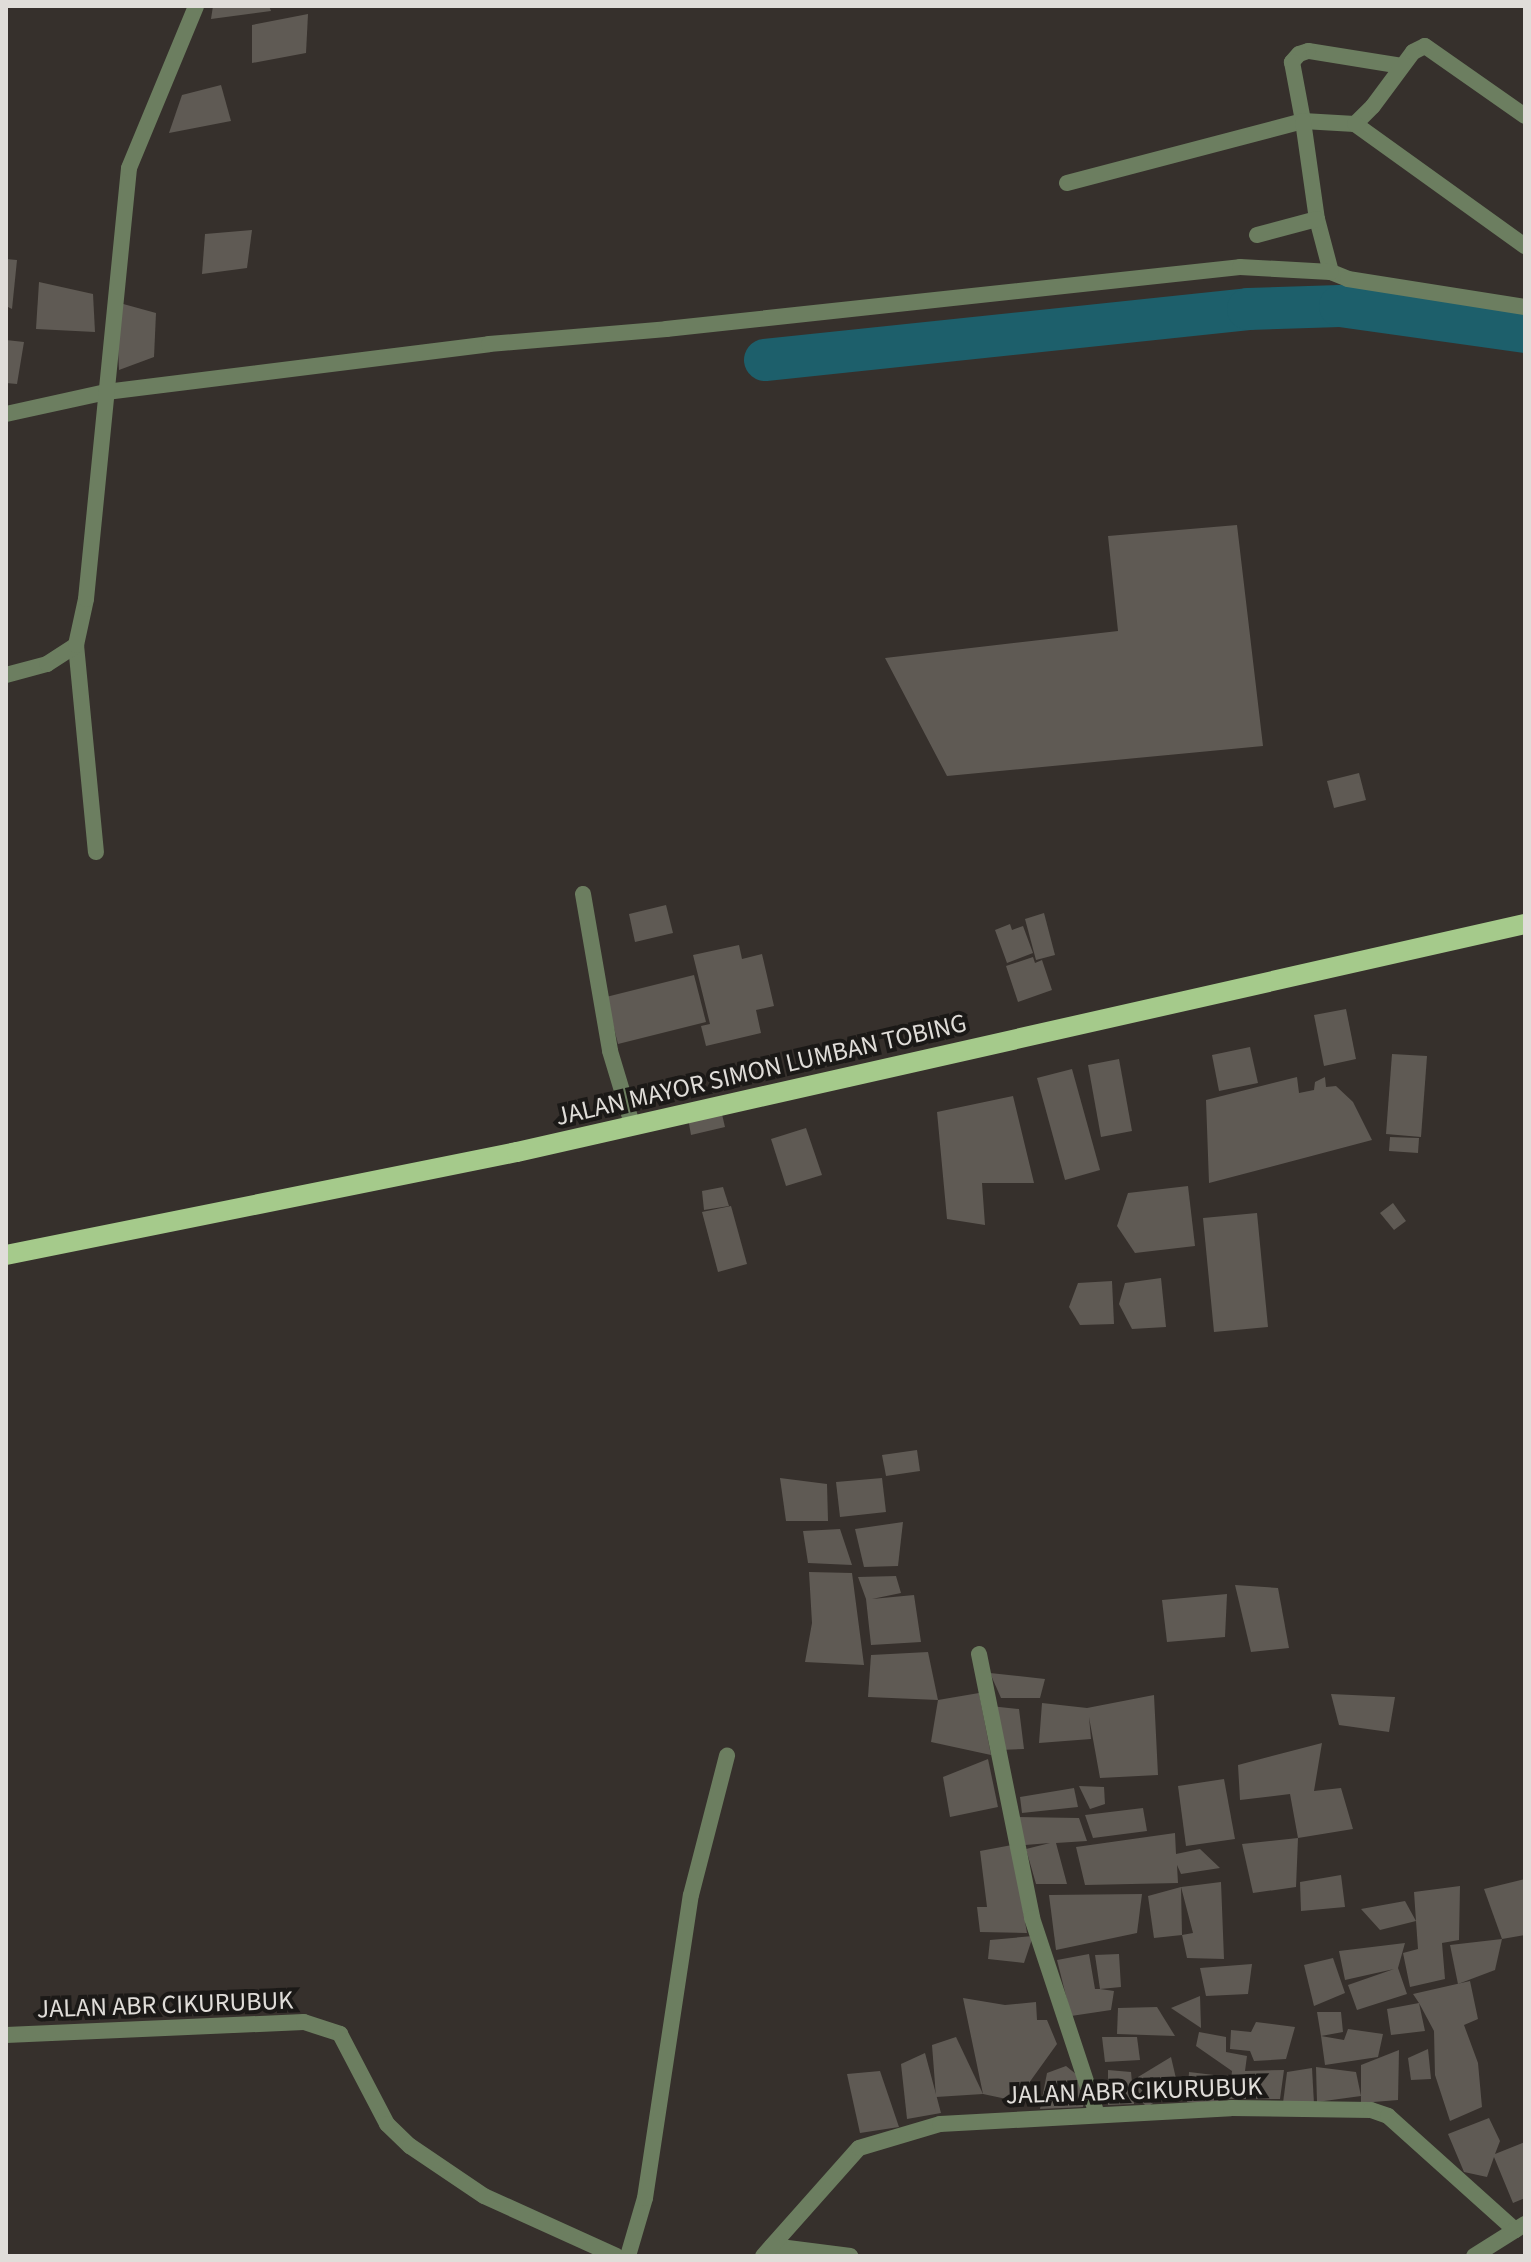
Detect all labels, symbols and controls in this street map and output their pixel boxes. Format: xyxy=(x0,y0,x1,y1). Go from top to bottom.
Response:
street label: JALAN MAYOR SIMON LUMBAN TOBING xyxy=(552,1007,970,1133)
street label: JALAN ABR CIKURUBUK xyxy=(36,1985,294,2025)
street label: JALAN ABR CIKURUBUK xyxy=(1005,2071,1263,2111)

